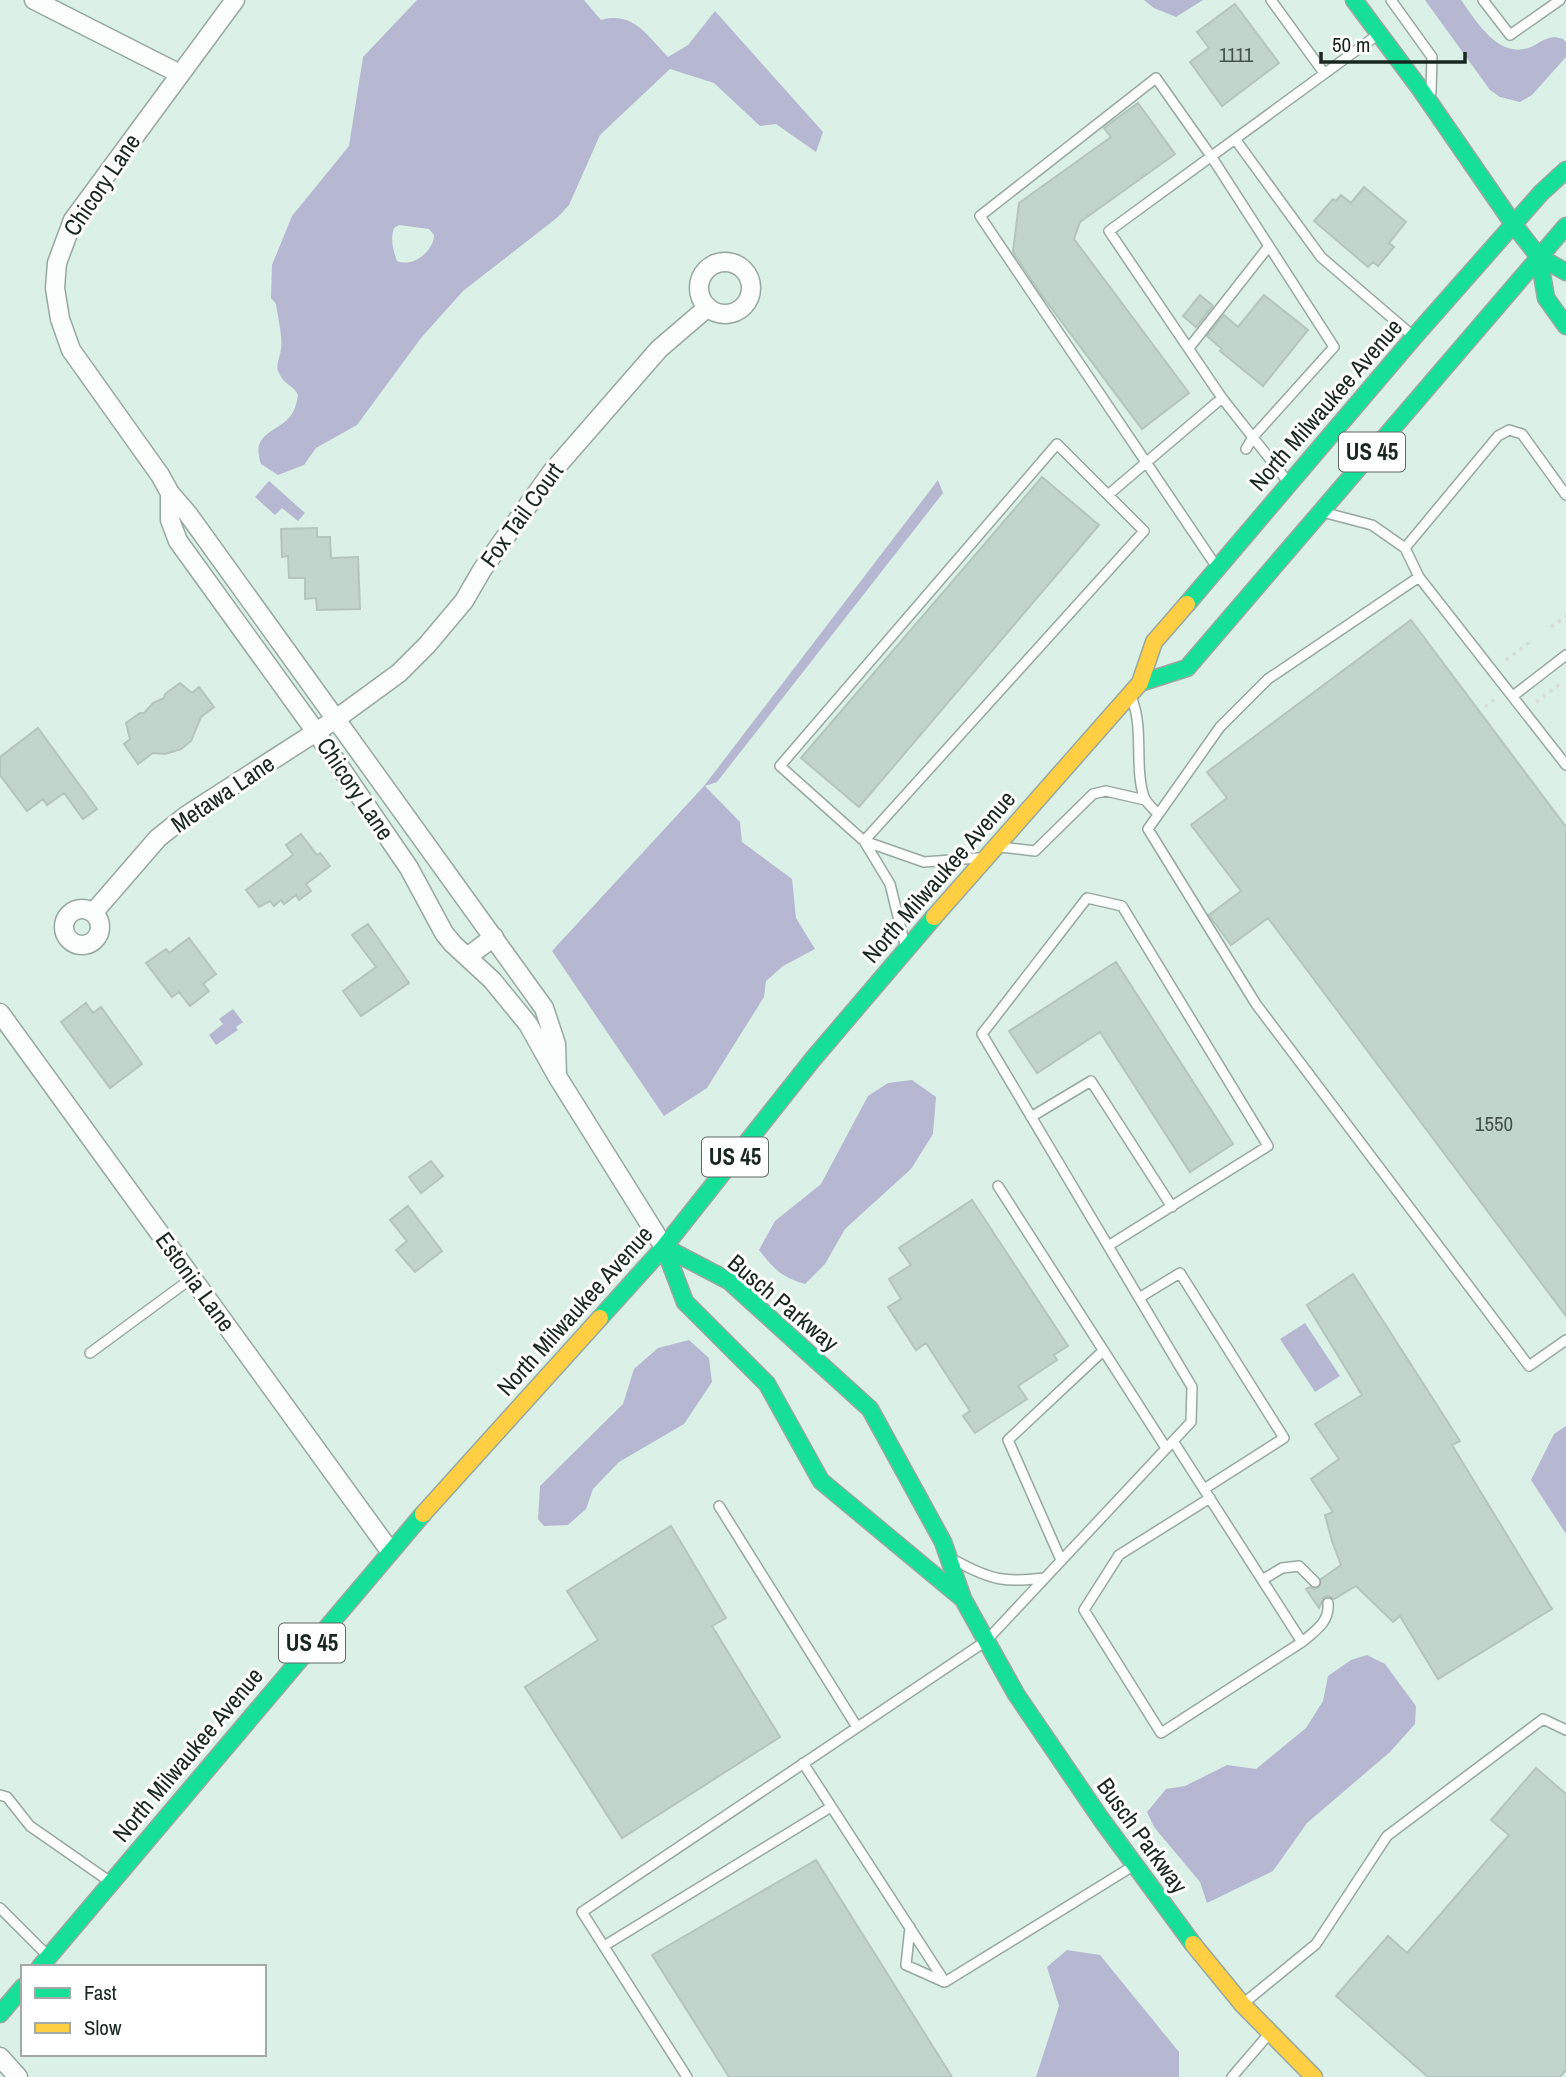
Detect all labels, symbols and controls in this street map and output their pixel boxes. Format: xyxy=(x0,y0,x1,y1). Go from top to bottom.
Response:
scale bar xyxy=(1321,21,1464,65)
text: 50 m xyxy=(1332,30,1370,59)
house number: 1111 xyxy=(1219,40,1254,69)
street label: Chicory Lane xyxy=(55,127,147,242)
street label: North Milwaukee Avenue xyxy=(1242,311,1409,497)
road number: US 45 xyxy=(1339,432,1405,472)
street label: Fox Tail Court xyxy=(473,455,570,573)
street label: Chicory Lane xyxy=(310,731,402,846)
street label: Metawa Lane xyxy=(165,747,280,839)
street label: North Milwaukee Avenue xyxy=(855,783,1022,969)
house number: 1550 xyxy=(1475,1109,1513,1138)
road number: US 45 xyxy=(702,1138,768,1176)
street label: North Milwaukee Avenue xyxy=(489,1218,659,1402)
street label: Estonia Lane xyxy=(149,1225,243,1338)
street label: Busch Parkway xyxy=(721,1246,846,1358)
road number: US 45 xyxy=(279,1624,345,1662)
street label: North Milwaukee Avenue xyxy=(105,1660,270,1848)
street label: Busch Parkway xyxy=(1090,1771,1196,1900)
legend xyxy=(21,1965,266,2056)
text: Fast xyxy=(84,1978,117,2007)
text: Slow xyxy=(84,2013,122,2042)

